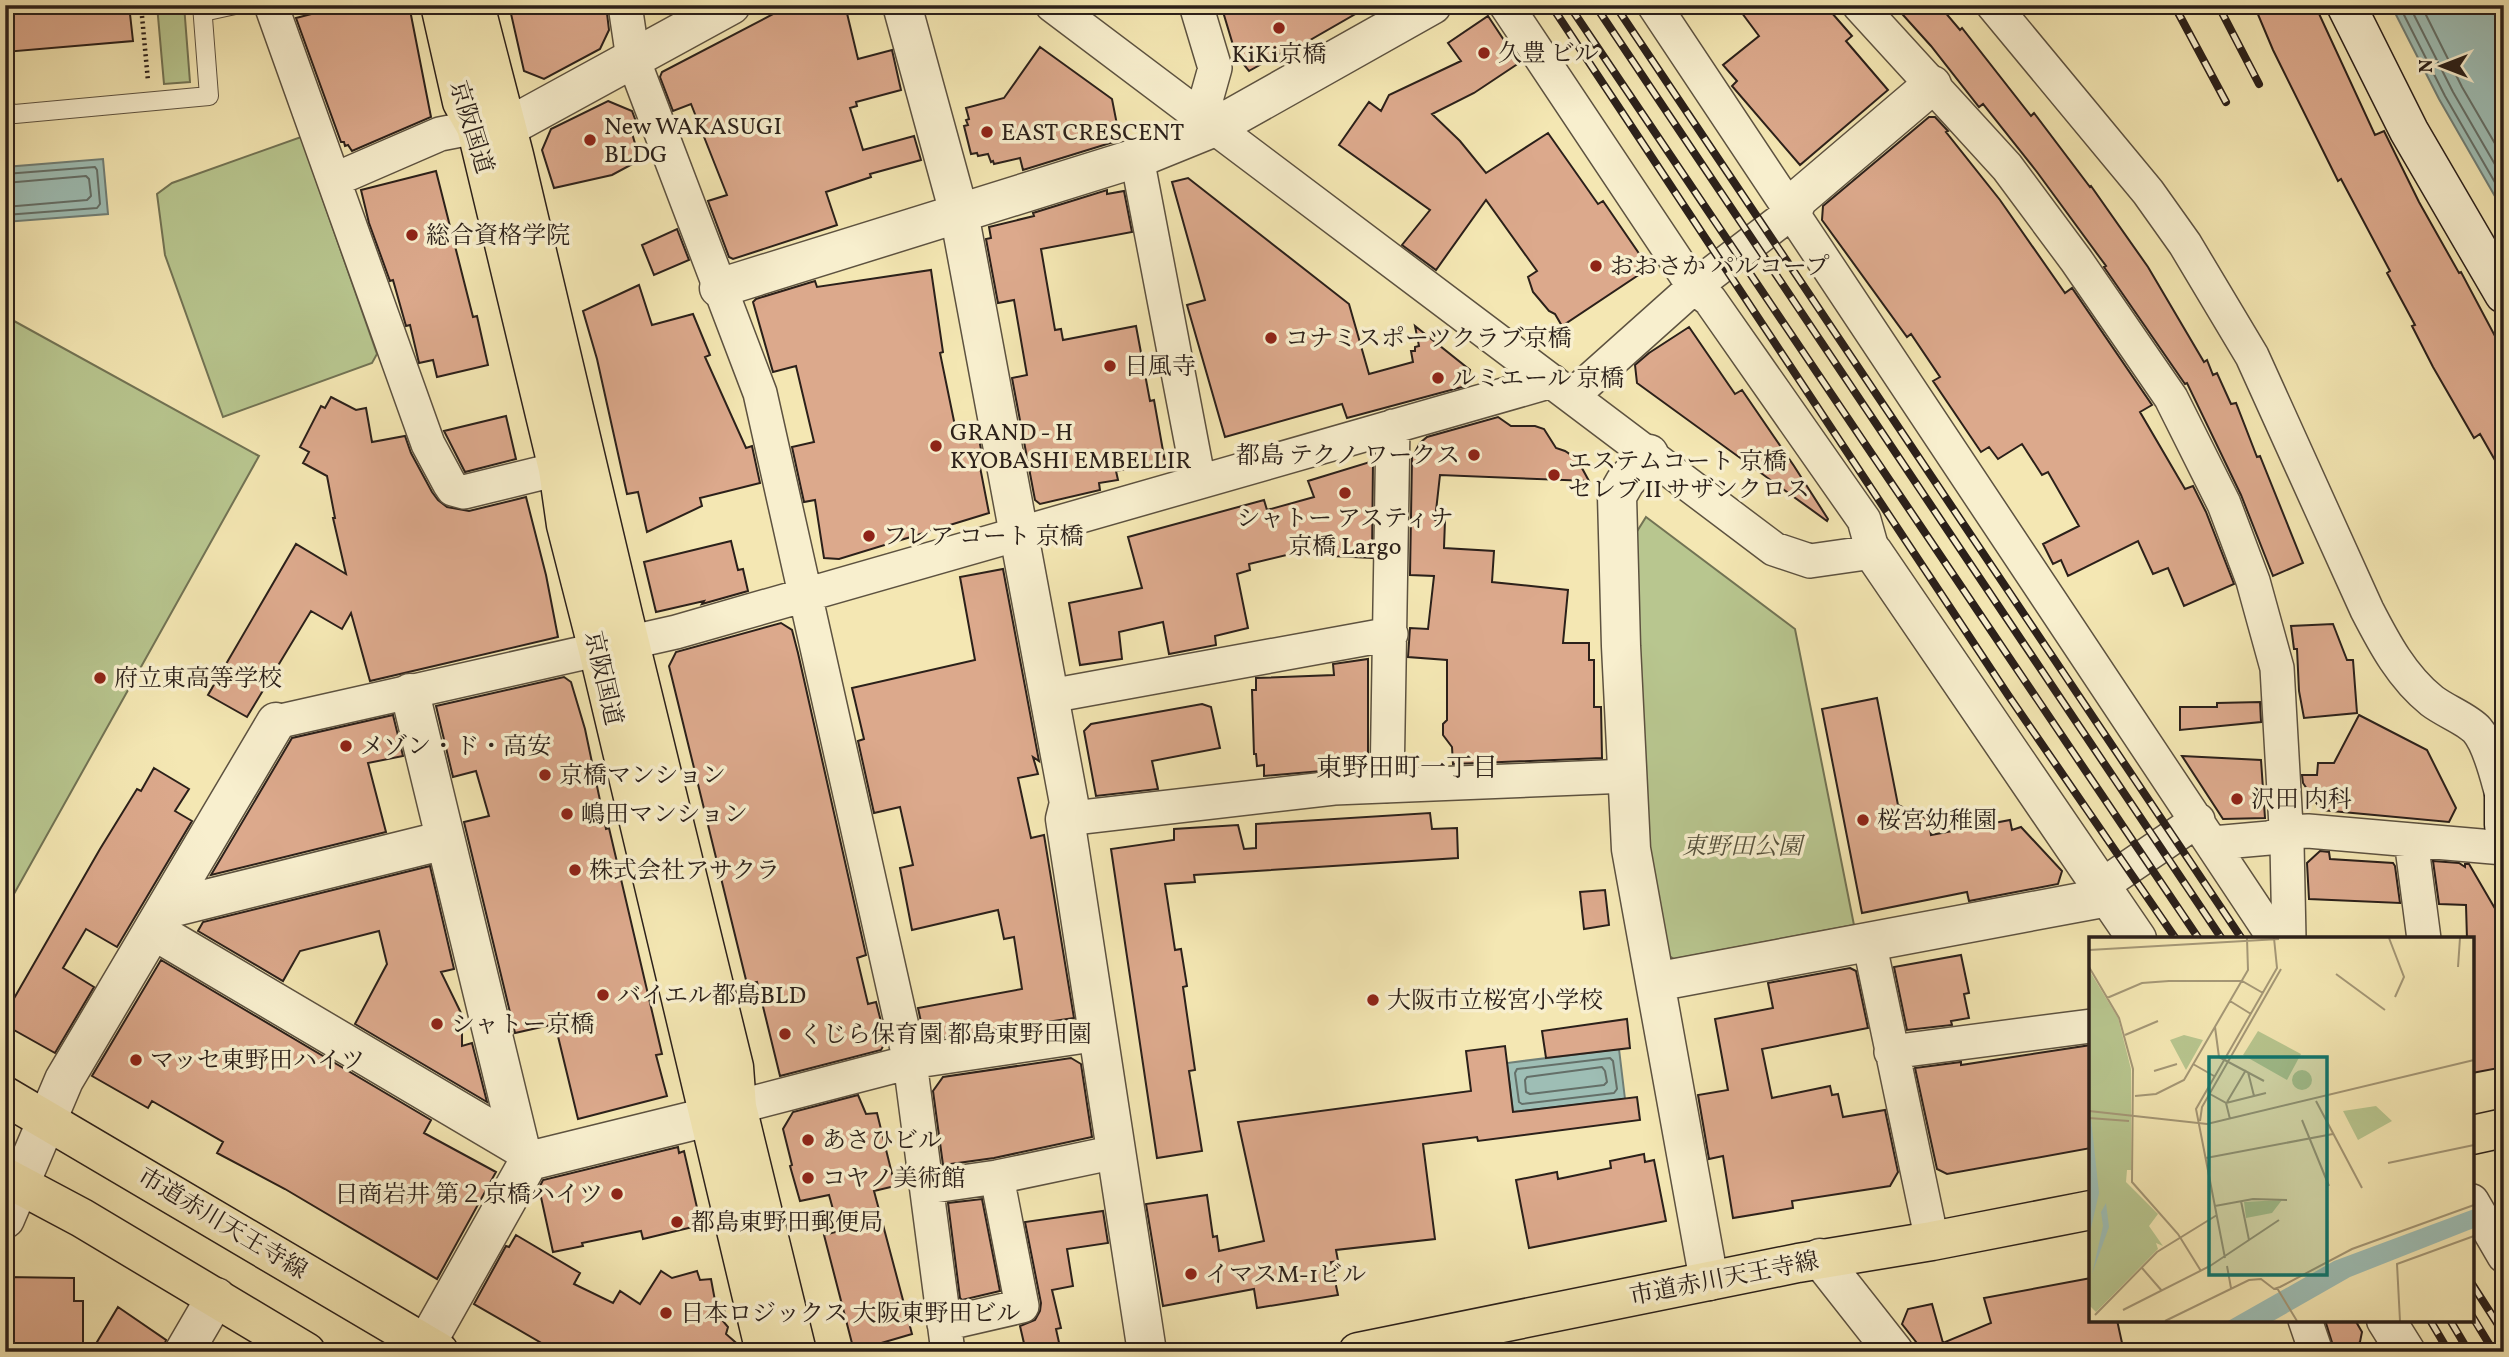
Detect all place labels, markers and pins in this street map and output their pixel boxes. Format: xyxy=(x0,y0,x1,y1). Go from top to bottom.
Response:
marker: KiKi京橋 xyxy=(1271,20,1287,36)
place label: 久豊 ビル xyxy=(1498,38,1599,72)
place label: KiKi京橋 xyxy=(1232,39,1327,73)
marker: 久豊 ビル xyxy=(1476,45,1492,61)
place label: New WAKASUGI BLDG xyxy=(604,111,782,173)
place label: EAST CRESCENT xyxy=(1001,117,1184,151)
marker: EAST CRESCENT xyxy=(979,124,995,140)
marker: New WAKASUGI BLDG xyxy=(582,132,598,148)
place label: 総合資格学院 xyxy=(426,220,570,254)
marker: 総合資格学院 xyxy=(404,227,420,243)
place label: おおさか パルコープ xyxy=(1610,251,1830,285)
marker: おおさか パルコープ xyxy=(1588,258,1604,274)
place label: コナミスポーツクラブ京橋 xyxy=(1285,323,1572,357)
marker: コナミスポーツクラブ京橋 xyxy=(1263,330,1279,346)
place label: 日風寺 xyxy=(1124,351,1196,385)
marker: 日風寺 xyxy=(1102,358,1118,374)
place label: ルミエール 京橋 xyxy=(1452,363,1624,397)
marker: ルミエール 京橋 xyxy=(1430,370,1446,386)
place label: GRAND - H KYOBASHI EMBELLIR xyxy=(950,417,1192,479)
marker: GRAND - H KYOBASHI EMBELLIR xyxy=(928,438,944,454)
place label: 都島 テクノ ワークス xyxy=(1236,440,1460,474)
place label: エステムコート 京橋 セレブ II サザンクロス xyxy=(1568,446,1810,508)
marker: 都島 テクノ ワークス xyxy=(1466,447,1482,463)
marker: エステムコート 京橋 セレブ II サザンクロス xyxy=(1546,467,1562,483)
marker: シャトー アスティナ 京橋 Largo xyxy=(1337,485,1353,501)
place label: シャトー アスティナ 京橋 Largo xyxy=(1237,503,1453,565)
place label: フレア コート 京橋 xyxy=(883,521,1084,555)
marker: フレア コート 京橋 xyxy=(861,528,877,544)
place label: 府立東高等学校 xyxy=(114,663,282,697)
marker: 府立東高等学校 xyxy=(92,670,108,686)
place label: メゾン・ド・高安 xyxy=(360,731,551,765)
marker: メゾン・ド・高安 xyxy=(338,738,354,754)
place label: 京橋マンション xyxy=(559,760,726,794)
marker: 京橋マンション xyxy=(537,767,553,783)
place label: 沢田 内科 xyxy=(2251,784,2352,818)
marker: 沢田 内科 xyxy=(2229,791,2245,807)
place label: 嶋田マンション xyxy=(581,799,748,833)
place label: 桜宮幼稚園 xyxy=(1877,805,1997,839)
marker: 嶋田マンション xyxy=(559,806,575,822)
marker: 桜宮幼稚園 xyxy=(1855,812,1871,828)
place label: 株式会社アサクラ xyxy=(589,855,780,889)
marker: 株式会社アサクラ xyxy=(567,862,583,878)
place label: バイエル都島BLD xyxy=(617,980,806,1014)
place label: 大阪市立桜宮小学校 xyxy=(1387,985,1603,1019)
marker: バイエル都島BLD xyxy=(595,987,611,1003)
marker: 大阪市立桜宮小学校 xyxy=(1365,992,1381,1008)
place label: シャトー京橋 xyxy=(451,1009,595,1043)
marker: シャトー京橋 xyxy=(429,1016,445,1032)
place label: くじら保育園 都島東野田園 xyxy=(799,1019,1092,1053)
marker: くじら保育園 都島東野田園 xyxy=(777,1026,793,1042)
place label: マッセ東野田ハイツ xyxy=(150,1045,365,1079)
marker: マッセ東野田ハイツ xyxy=(128,1052,144,1068)
place label: あさひビル xyxy=(822,1125,942,1159)
marker: あさひビル xyxy=(800,1132,816,1148)
place label: コヤノ美術館 xyxy=(822,1163,966,1197)
marker: コヤノ美術館 xyxy=(800,1170,816,1186)
place label: 日商岩井 第２京橋ハイツ xyxy=(334,1179,603,1213)
marker: 日商岩井 第２京橋ハイツ xyxy=(609,1186,625,1202)
place label: 都島東野田郵便局 xyxy=(691,1207,883,1241)
marker: 都島東野田郵便局 xyxy=(669,1214,685,1230)
place label: イマスM-1ビル xyxy=(1205,1259,1366,1293)
marker: イマスM-1ビル xyxy=(1183,1266,1199,1282)
place label: 日本ロジックス 大阪東野田ビル xyxy=(680,1298,1021,1332)
marker: 日本ロジックス 大阪東野田ビル xyxy=(658,1305,674,1321)

